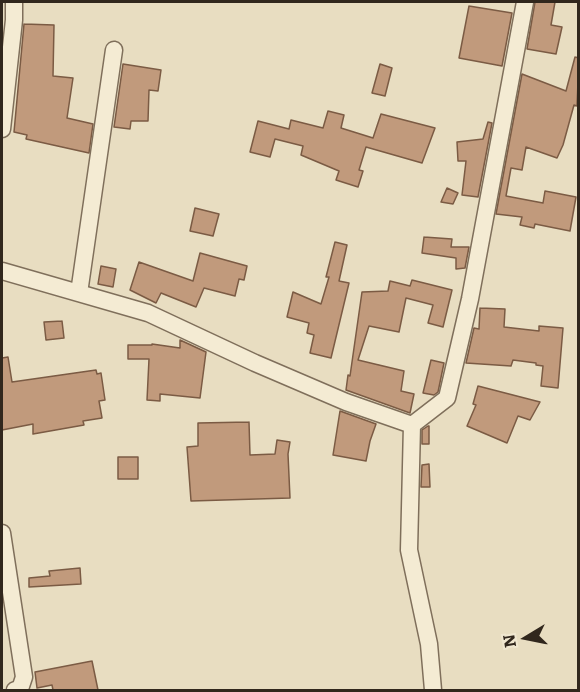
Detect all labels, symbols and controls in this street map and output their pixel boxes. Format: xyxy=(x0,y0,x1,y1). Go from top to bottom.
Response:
north arrow xyxy=(496,608,556,668)
text: N xyxy=(495,632,521,650)

